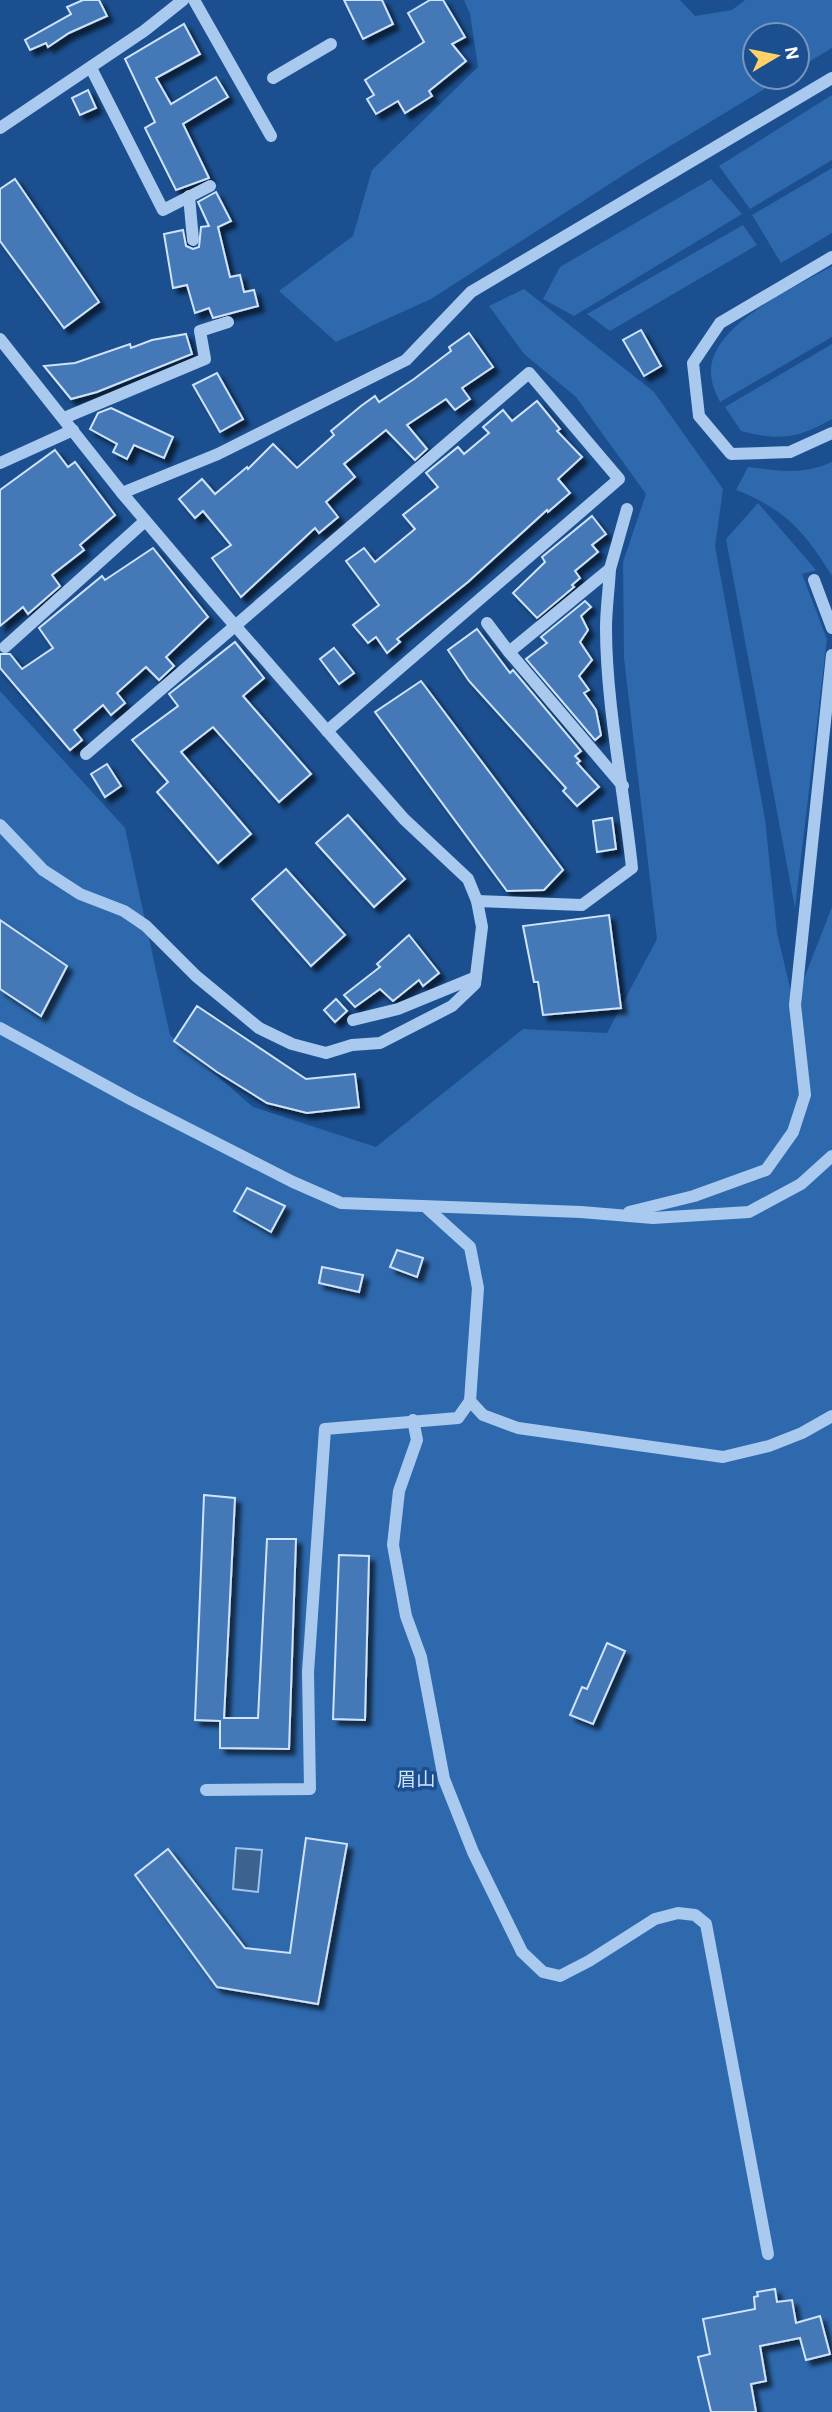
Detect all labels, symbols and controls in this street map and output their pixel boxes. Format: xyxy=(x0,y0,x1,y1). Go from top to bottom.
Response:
north arrow xyxy=(741,21,811,91)
text: N xyxy=(781,45,802,61)
park label: 眉山 xyxy=(397,1770,435,1790)

